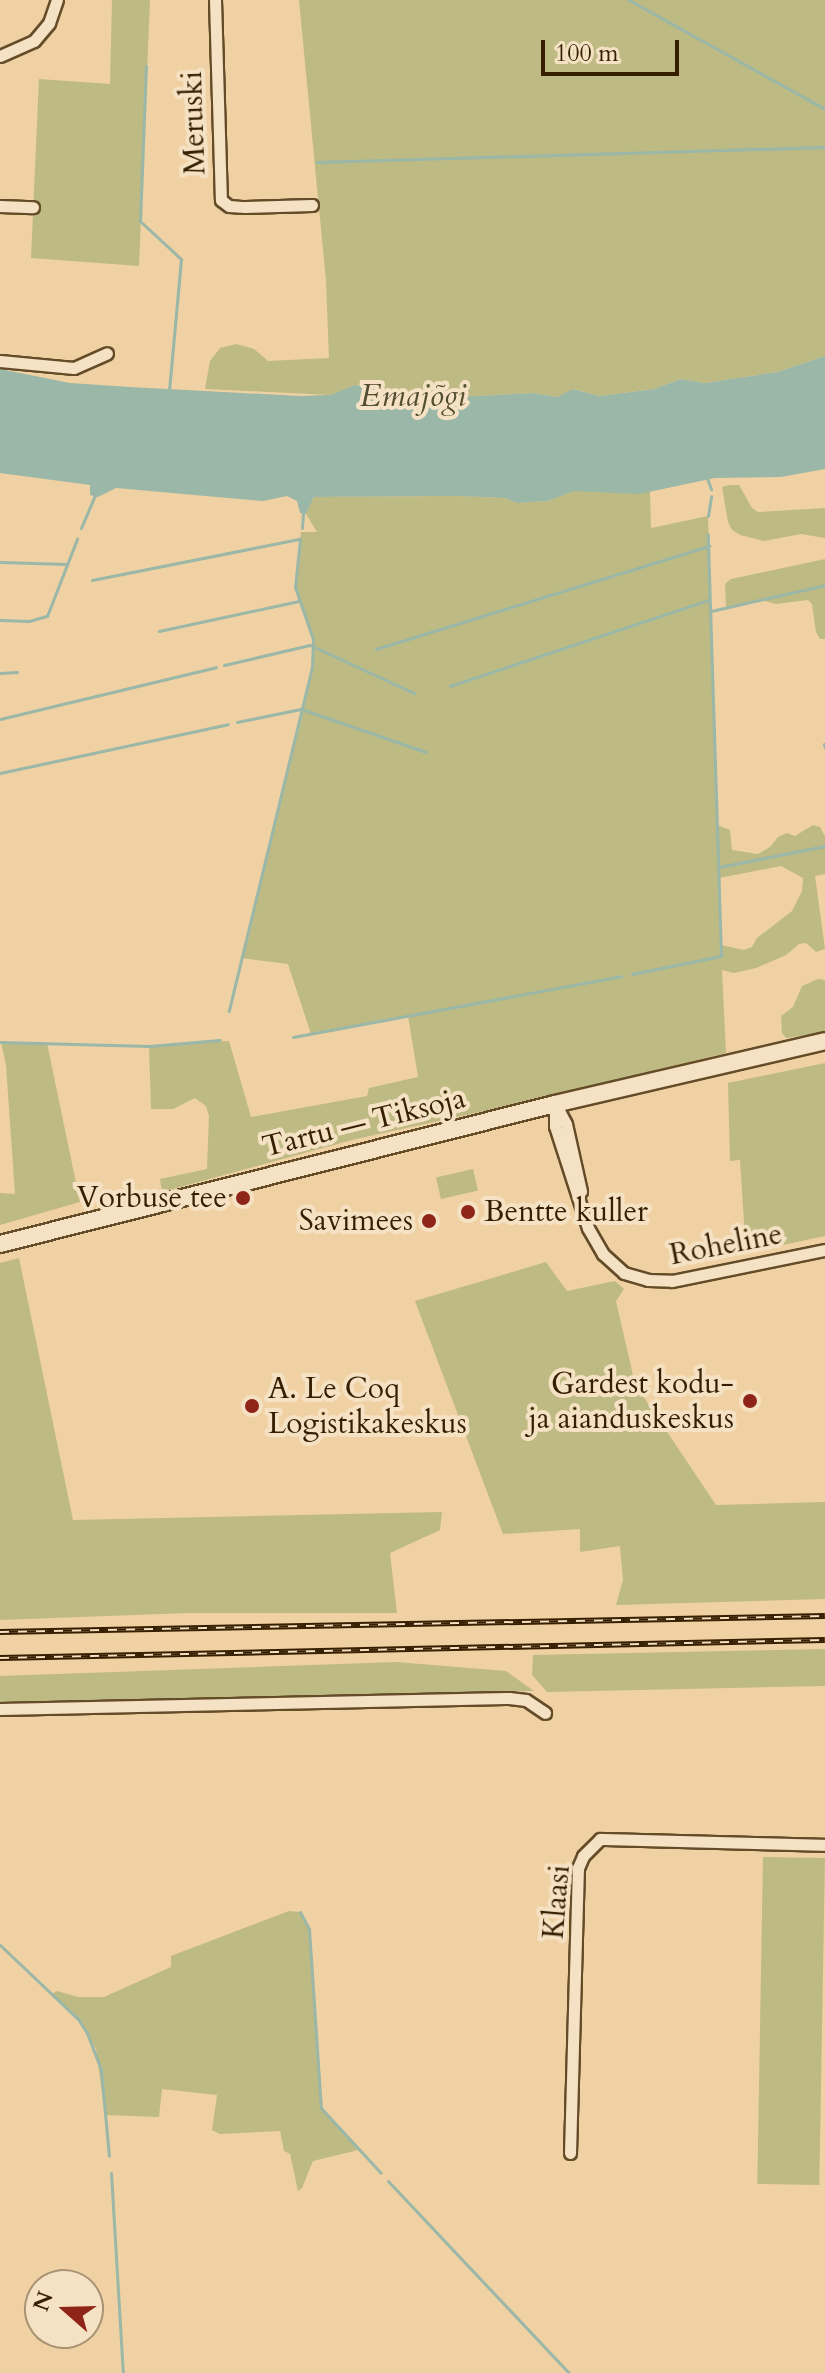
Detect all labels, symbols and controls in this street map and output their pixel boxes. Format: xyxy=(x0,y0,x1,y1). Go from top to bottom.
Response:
scale bar xyxy=(545,24,683,74)
text: 100 m xyxy=(555,37,619,70)
street label: Meruski xyxy=(174,70,214,176)
water label: Emajõgi xyxy=(360,377,466,415)
street label: Tartu — Tiksoja xyxy=(259,1080,469,1166)
place label: Vorbuse tee xyxy=(77,1180,227,1216)
marker: Vorbuse tee xyxy=(234,1189,252,1207)
place label: Bentte kuller xyxy=(484,1194,648,1230)
place label: Savimees xyxy=(299,1203,413,1239)
marker: Bentte kuller xyxy=(459,1203,477,1221)
marker: Savimees xyxy=(420,1212,438,1230)
street label: Roheline xyxy=(667,1216,785,1274)
place label: Gardest kodu- ja aianduskeskus xyxy=(528,1366,734,1436)
place label: A. Le Coq Logistikakeskus xyxy=(268,1371,467,1442)
marker: Gardest kodu- ja aianduskeskus xyxy=(741,1392,759,1410)
marker: A. Le Coq Logistikakeskus xyxy=(243,1397,261,1415)
street label: Klaasi xyxy=(536,1863,578,1941)
north arrow xyxy=(24,2269,104,2349)
text: N xyxy=(26,2287,61,2316)

